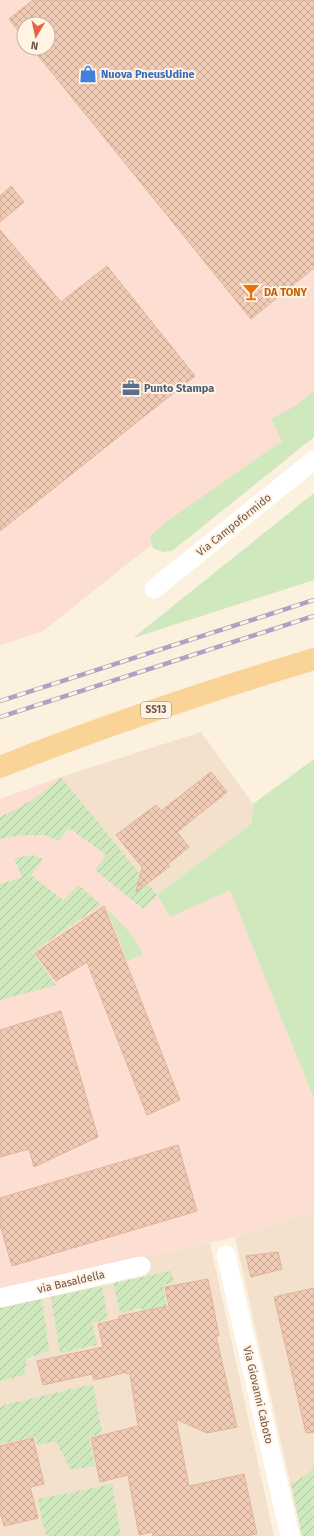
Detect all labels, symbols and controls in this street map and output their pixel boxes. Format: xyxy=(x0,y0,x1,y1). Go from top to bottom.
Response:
north arrow xyxy=(16,16,56,56)
text: N xyxy=(30,38,39,52)
shop icon: Nuova PneusUdine xyxy=(78,64,98,84)
place label: Nuova PneusUdine xyxy=(101,68,195,81)
bar icon: DA TONY xyxy=(241,282,261,302)
place label: DA TONY xyxy=(264,286,308,299)
office icon: Punto Stampa xyxy=(121,378,141,398)
place label: Punto Stampa xyxy=(144,382,214,395)
street label: Via Campoformido xyxy=(194,491,274,559)
road number: SS13 xyxy=(141,702,171,718)
street label: via Basaldella xyxy=(36,1268,106,1296)
street label: Via Giovanni Caboto xyxy=(240,1345,276,1445)

